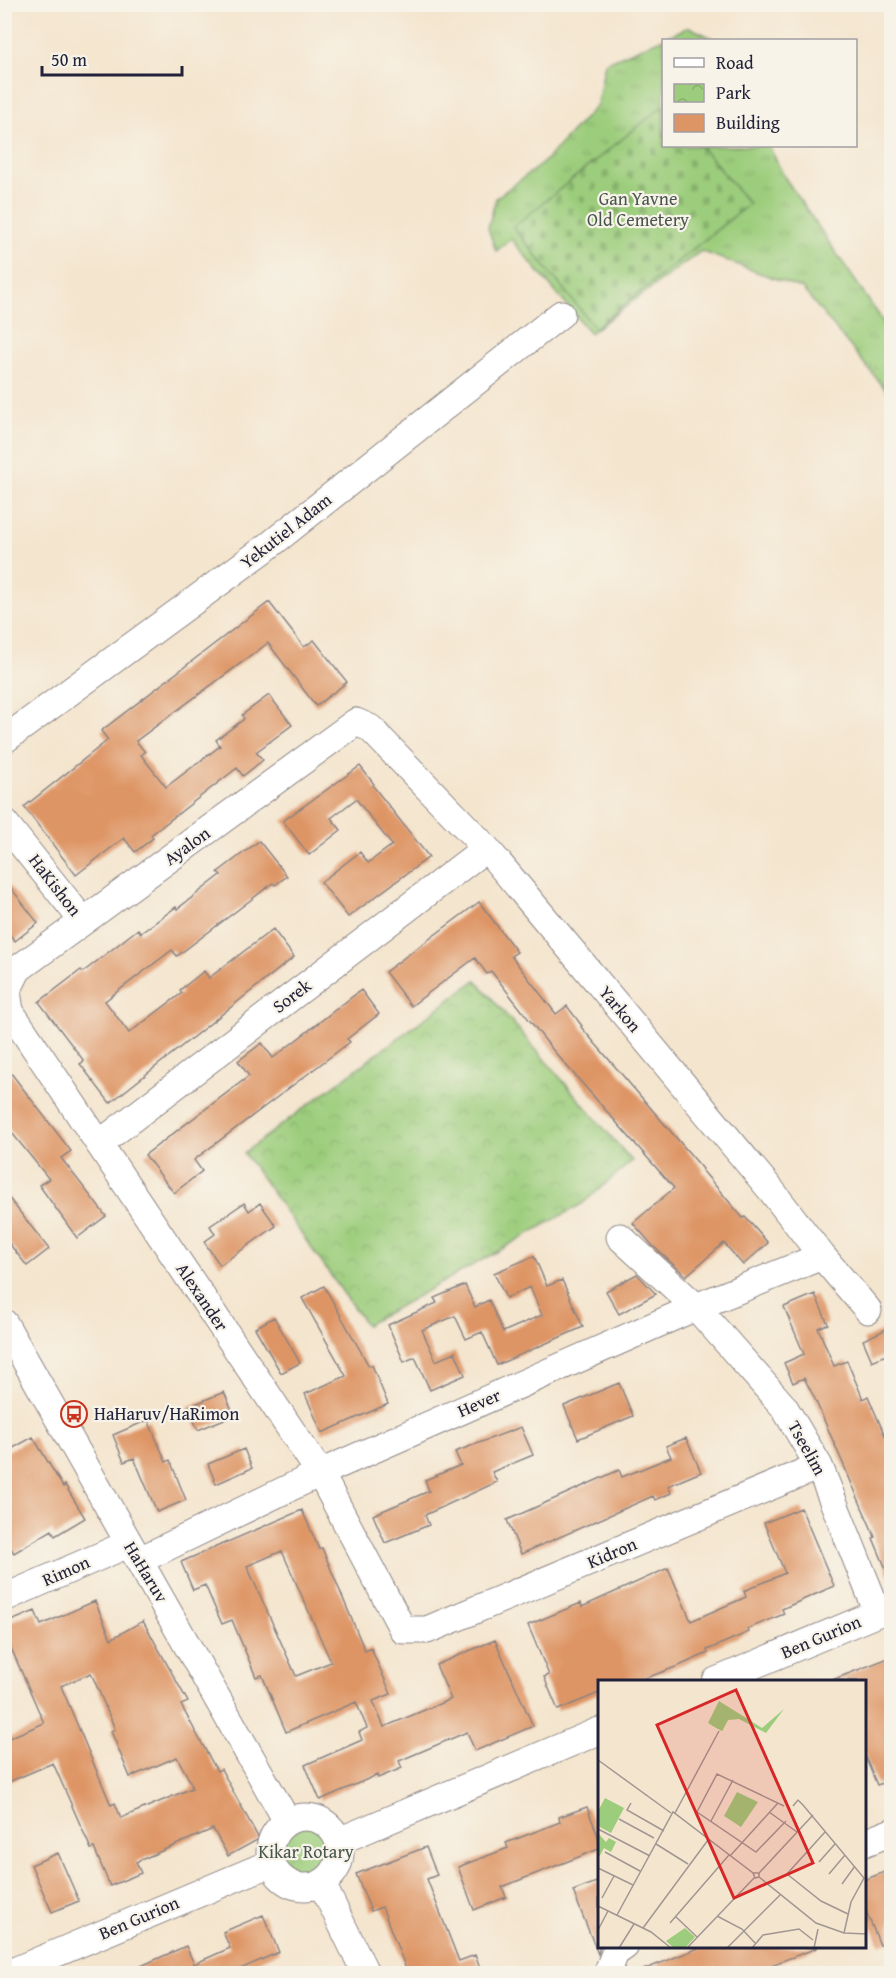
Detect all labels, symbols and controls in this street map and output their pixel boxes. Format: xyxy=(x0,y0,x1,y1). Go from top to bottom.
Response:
scale bar xyxy=(42,39,182,77)
legend xyxy=(662,39,857,147)
text: 50 m xyxy=(51,46,87,73)
text: Road xyxy=(716,49,754,76)
text: Park xyxy=(716,79,752,106)
text: Building xyxy=(716,109,780,136)
park label: Gan Yavne Old Cemetery xyxy=(587,185,689,233)
street label: Yekutiel Adam xyxy=(234,486,337,575)
street label: Ayalon xyxy=(158,820,216,872)
street label: HaKishon xyxy=(22,848,88,922)
street label: Sorek xyxy=(267,971,318,1019)
street label: Yarkon xyxy=(593,979,648,1038)
street label: Alexander xyxy=(170,1257,236,1337)
street label: Hever xyxy=(453,1381,505,1424)
bus stop icon: HaHaruv/HaRimon xyxy=(59,1399,89,1429)
place label: HaHaruv/HaRimon xyxy=(94,1400,239,1427)
street label: Tseelim xyxy=(781,1415,834,1480)
street label: Kidron xyxy=(583,1530,641,1575)
street label: HaHaruv xyxy=(118,1536,175,1607)
street label: Rimon xyxy=(38,1548,94,1593)
street label: Ben Gurion xyxy=(776,1608,865,1666)
inset map xyxy=(598,1680,866,1948)
park label: Kikar Rotary xyxy=(258,1838,354,1865)
street label: Ben Gurion xyxy=(94,1889,183,1947)

